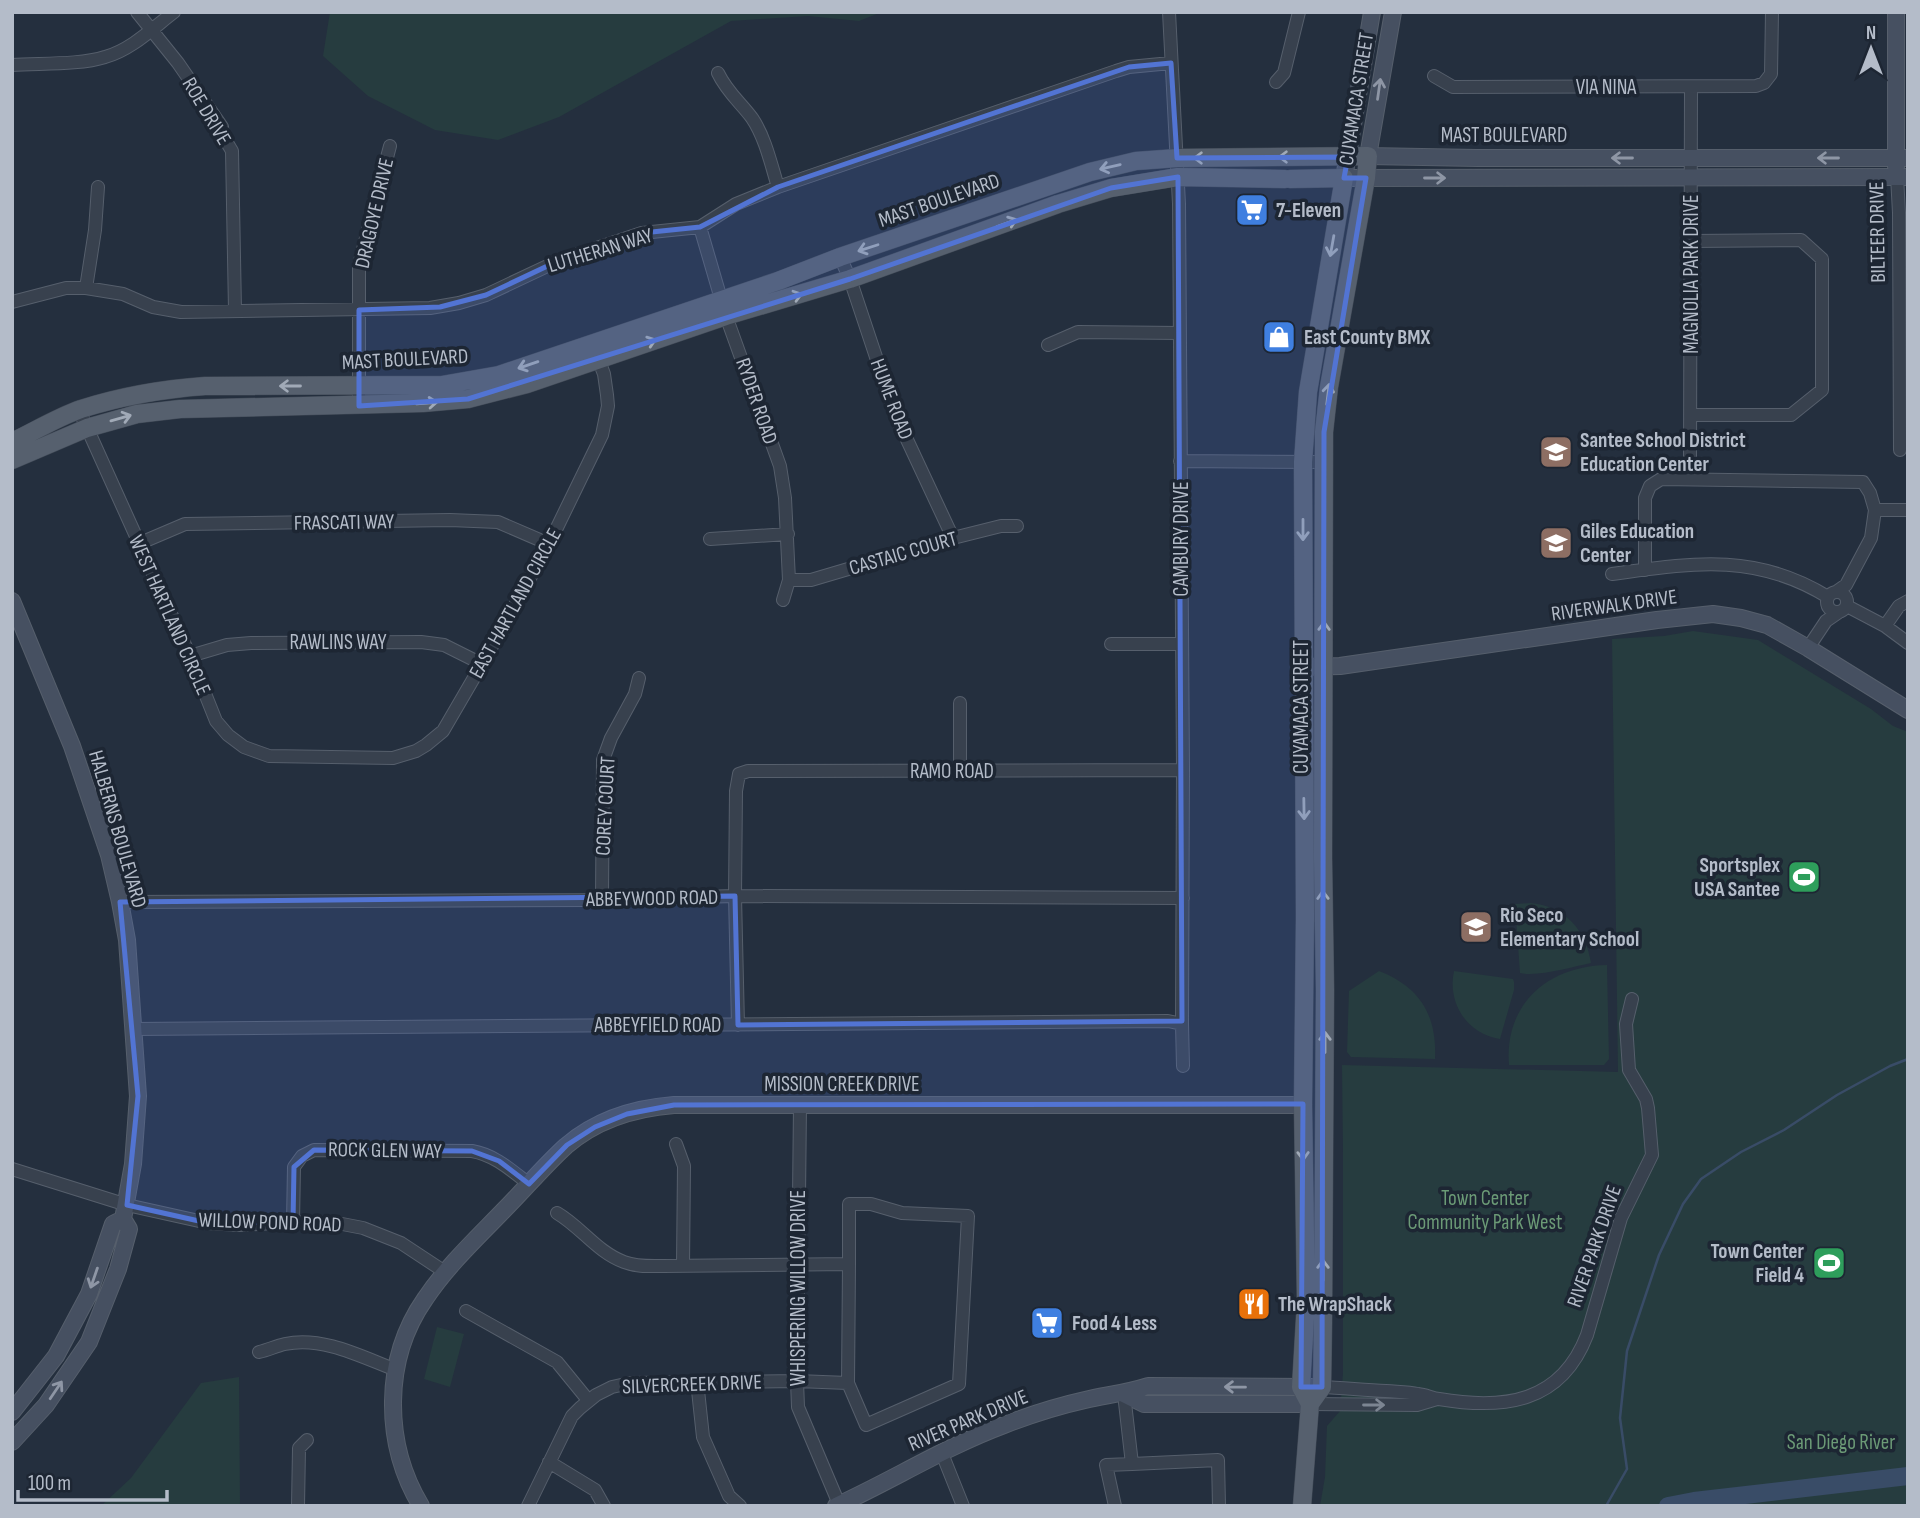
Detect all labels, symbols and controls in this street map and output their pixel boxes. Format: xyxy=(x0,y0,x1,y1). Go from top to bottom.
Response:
north arrow xyxy=(1836,14,1906,84)
text: N xyxy=(1866,22,1876,45)
street label: CUYAMACA STREET xyxy=(1334,30,1379,167)
street label: ROE DRIVE xyxy=(177,73,236,150)
street label: VIA NINA xyxy=(1576,75,1637,100)
one-way arrow xyxy=(1373,78,1386,101)
street label: MAST BOULEVARD xyxy=(1441,123,1567,148)
one-way arrow xyxy=(1278,150,1301,164)
one-way arrow xyxy=(1193,151,1216,164)
one-way arrow xyxy=(1611,151,1634,165)
one-way arrow xyxy=(1817,151,1840,165)
street label: DRAGOYE DRIVE xyxy=(350,156,399,271)
one-way arrow xyxy=(1099,161,1122,175)
street label: MAST BOULEVARD xyxy=(875,168,1003,233)
one-way arrow xyxy=(1423,171,1446,184)
street label: BILTEER DRIVE xyxy=(1864,181,1891,283)
supermarket icon: 7-Eleven xyxy=(1233,191,1271,229)
street label: MAGNOLIA PARK DRIVE xyxy=(1679,194,1704,354)
place label: 7-Eleven xyxy=(1276,198,1341,223)
one-way arrow xyxy=(995,216,1017,228)
street label: LUTHERAN WAY xyxy=(545,223,656,278)
one-way arrow xyxy=(1325,234,1338,257)
one-way arrow xyxy=(857,243,879,255)
one-way arrow xyxy=(780,289,802,302)
shop icon: East County BMX xyxy=(1260,318,1298,356)
place label: East County BMX xyxy=(1304,325,1431,350)
one-way arrow xyxy=(635,336,657,348)
street label: MAST BOULEVARD xyxy=(341,344,469,375)
street label: RYDER ROAD xyxy=(730,355,783,447)
street label: HUME ROAD xyxy=(865,355,918,443)
one-way arrow xyxy=(518,360,540,372)
one-way arrow xyxy=(279,379,302,393)
one-way arrow xyxy=(1322,383,1335,406)
one-way arrow xyxy=(416,396,438,409)
one-way arrow xyxy=(110,411,132,424)
place label: Santee School District Education Center xyxy=(1580,428,1746,477)
school or university icon: Santee School District Education Center xyxy=(1537,433,1575,471)
street label: CAMBURY DRIVE xyxy=(1169,481,1194,597)
street label: FRASCATI WAY xyxy=(294,509,395,536)
one-way arrow xyxy=(1296,518,1310,541)
place label: Giles Education Center xyxy=(1580,519,1694,568)
street label: EAST HARTLAND CIRCLE xyxy=(464,524,567,683)
school or university icon: Giles Education Center xyxy=(1537,524,1575,562)
street label: CASTAIC COURT xyxy=(846,526,960,581)
street label: WEST HARTLAND CIRCLE xyxy=(123,531,216,699)
street label: RIVERWALK DRIVE xyxy=(1550,584,1679,627)
one-way arrow xyxy=(1317,621,1330,644)
street label: RAWLINS WAY xyxy=(290,630,387,655)
street label: CUYAMACA STREET xyxy=(1289,639,1314,774)
street label: HALBERNS BOULEVARD xyxy=(83,748,152,911)
street label: COREY COURT xyxy=(590,755,621,856)
street label: RAMO ROAD xyxy=(910,759,994,784)
one-way arrow xyxy=(1297,797,1311,820)
place label: Sportsplex USA Santee xyxy=(1694,853,1780,902)
sports icon: Sportsplex USA Santee xyxy=(1785,858,1823,896)
street label: ABBEYWOOD ROAD xyxy=(585,885,718,912)
one-way arrow xyxy=(1317,890,1330,913)
place label: Rio Seco Elementary School xyxy=(1500,903,1639,952)
school or university icon: Rio Seco Elementary School xyxy=(1457,908,1495,946)
street label: ABBEYFIELD ROAD xyxy=(594,1013,721,1038)
one-way arrow xyxy=(1318,1031,1331,1054)
street label: MISSION CREEK DRIVE xyxy=(764,1072,920,1097)
street label: ROCK GLEN WAY xyxy=(328,1137,442,1164)
one-way arrow xyxy=(1297,1138,1310,1161)
street label: RIVER PARK DRIVE xyxy=(1562,1182,1627,1310)
park label: Town Center Community Park West xyxy=(1407,1186,1563,1235)
street label: WHISPERING WILLOW DRIVE xyxy=(786,1190,811,1386)
street label: WILLOW POND ROAD xyxy=(198,1208,342,1237)
place label: Town Center Field 4 xyxy=(1710,1239,1805,1288)
sports icon: Town Center Field 4 xyxy=(1810,1244,1848,1282)
one-way arrow xyxy=(1317,1258,1330,1281)
one-way arrow xyxy=(87,1267,100,1289)
restaurant icon: The WrapShack xyxy=(1235,1285,1273,1323)
place label: The WrapShack xyxy=(1278,1292,1392,1317)
supermarket icon: Food 4 Less xyxy=(1028,1304,1066,1342)
place label: Food 4 Less xyxy=(1072,1311,1157,1336)
street label: SILVERCREEK DRIVE xyxy=(622,1370,762,1399)
one-way arrow xyxy=(1224,1380,1247,1393)
one-way arrow xyxy=(49,1381,63,1400)
street label: RIVER PARK DRIVE xyxy=(905,1384,1032,1457)
one-way arrow xyxy=(1362,1398,1385,1411)
park label: San Diego River xyxy=(1787,1430,1895,1455)
scale bar xyxy=(18,1458,166,1502)
text: 100 m xyxy=(28,1471,71,1496)

